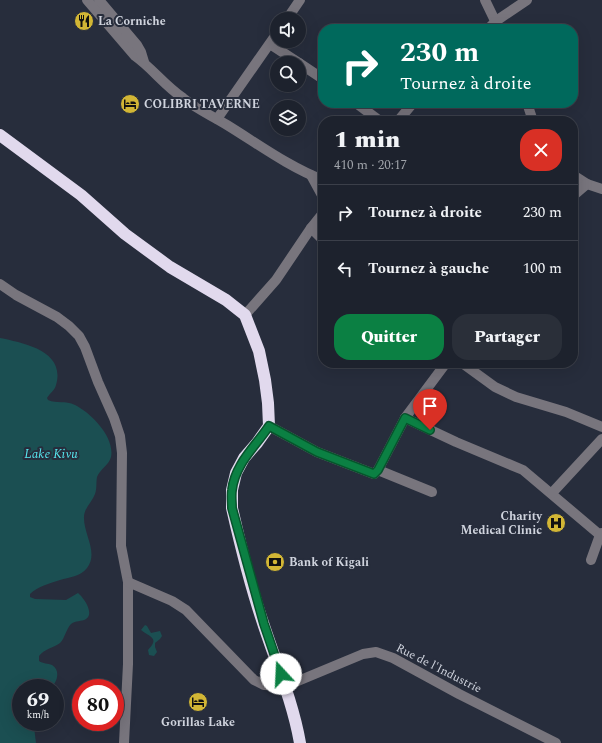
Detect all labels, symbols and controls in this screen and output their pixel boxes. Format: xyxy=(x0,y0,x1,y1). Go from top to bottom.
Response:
restaurant icon: La Corniche xyxy=(73,10,95,32)
place label: La Corniche xyxy=(98,12,166,31)
map controls xyxy=(270,12,306,136)
button: sound xyxy=(270,12,306,48)
text: 230 m xyxy=(400,31,479,74)
icon: right xyxy=(334,40,386,92)
button: search xyxy=(270,56,306,92)
text: Tournez à droite xyxy=(400,70,532,97)
hotel icon: COLIBRI TAVERNE xyxy=(119,93,141,115)
place label: COLIBRI TAVERNE xyxy=(144,95,260,114)
button: layers xyxy=(270,100,306,136)
text: 1 min xyxy=(334,122,400,158)
button: close xyxy=(520,129,562,171)
text: 410 m · 20:17 xyxy=(334,155,407,175)
text: Tournez à droite xyxy=(368,201,482,224)
text: 230 m xyxy=(523,201,562,224)
icon: right xyxy=(334,202,356,224)
text: Tournez à gauche xyxy=(368,257,489,280)
text: 100 m xyxy=(523,257,562,280)
icon: left xyxy=(334,258,356,280)
button: Quitter xyxy=(334,314,444,360)
button: Partager xyxy=(452,314,562,360)
pin xyxy=(413,389,447,430)
icon: arrive xyxy=(419,395,441,417)
water label: Lake Kivu xyxy=(24,444,78,464)
place label: Charity Medical Clinic xyxy=(460,507,543,540)
hospital icon: Charity Medical Clinic xyxy=(545,512,567,534)
bank icon: Bank of Kigali xyxy=(264,551,286,573)
place label: Bank of Kigali xyxy=(289,553,369,572)
street label: Rue de l'Industrie xyxy=(392,639,485,698)
position arrow xyxy=(260,653,302,695)
speed limit sign: 80 xyxy=(72,679,124,731)
text: 69 xyxy=(27,685,49,715)
hotel icon: Gorillas Lake xyxy=(187,691,209,713)
text: km/h xyxy=(27,707,49,723)
place label: Gorillas Lake xyxy=(161,713,235,732)

